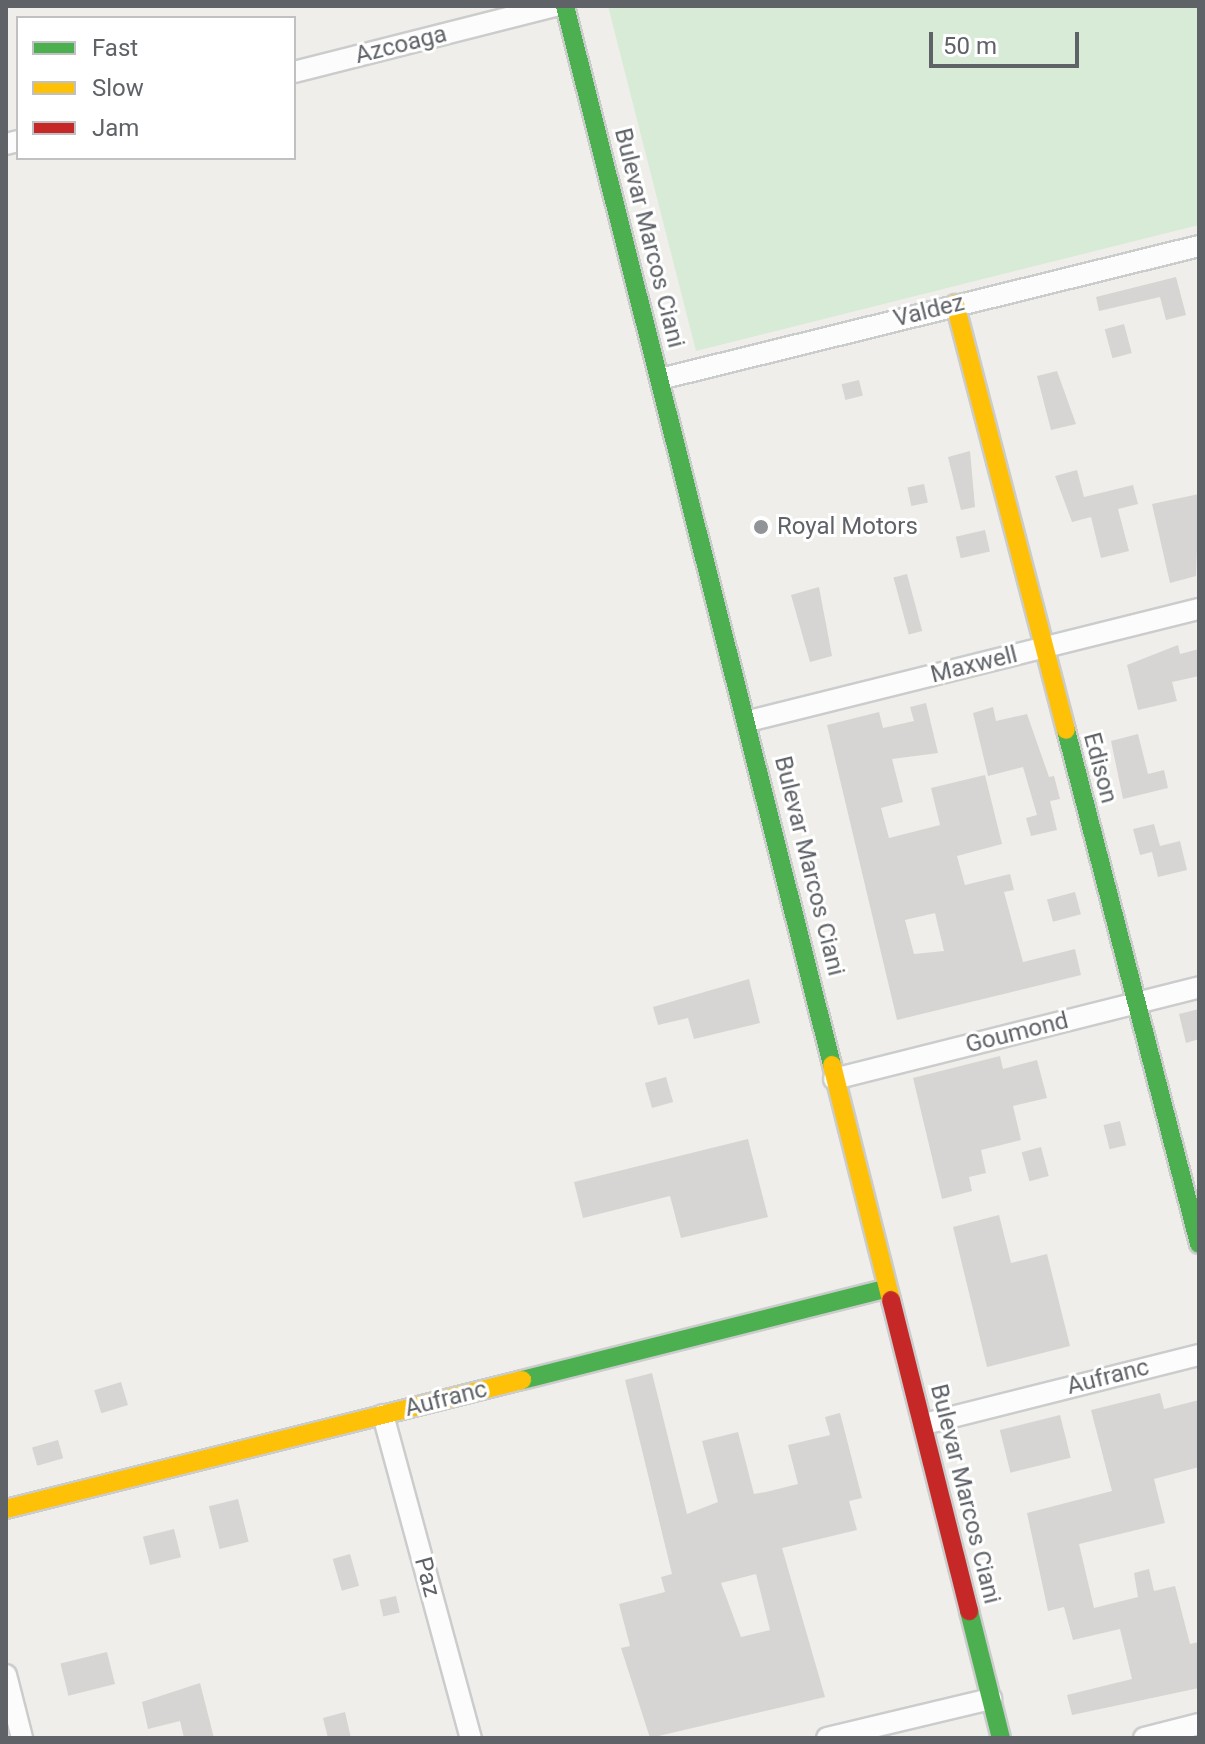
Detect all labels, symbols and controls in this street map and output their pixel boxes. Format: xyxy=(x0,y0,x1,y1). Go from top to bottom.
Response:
legend xyxy=(16,16,296,160)
scale bar xyxy=(933,16,1083,66)
street label: Azcoaga xyxy=(352,20,450,70)
text: 50 m xyxy=(943,32,997,60)
text: Fast xyxy=(92,34,138,62)
text: Slow xyxy=(92,74,144,102)
text: Jam xyxy=(92,114,139,142)
street label: Bulevar Marcos Ciani xyxy=(608,125,690,351)
street label: Valdez xyxy=(891,288,967,334)
place label: Royal Motors xyxy=(777,513,918,541)
marker: Royal Motors xyxy=(752,518,770,536)
street label: Maxwell xyxy=(928,640,1020,690)
street label: Edison xyxy=(1077,729,1123,807)
street label: Bulevar Marcos Ciani xyxy=(768,753,850,979)
street label: Goumond xyxy=(963,1006,1071,1060)
street label: Aufranc xyxy=(1064,1353,1152,1401)
street label: Aufranc xyxy=(402,1375,490,1423)
street label: Bulevar Marcos Ciani xyxy=(924,1381,1006,1607)
street label: Paz xyxy=(408,1554,446,1600)

